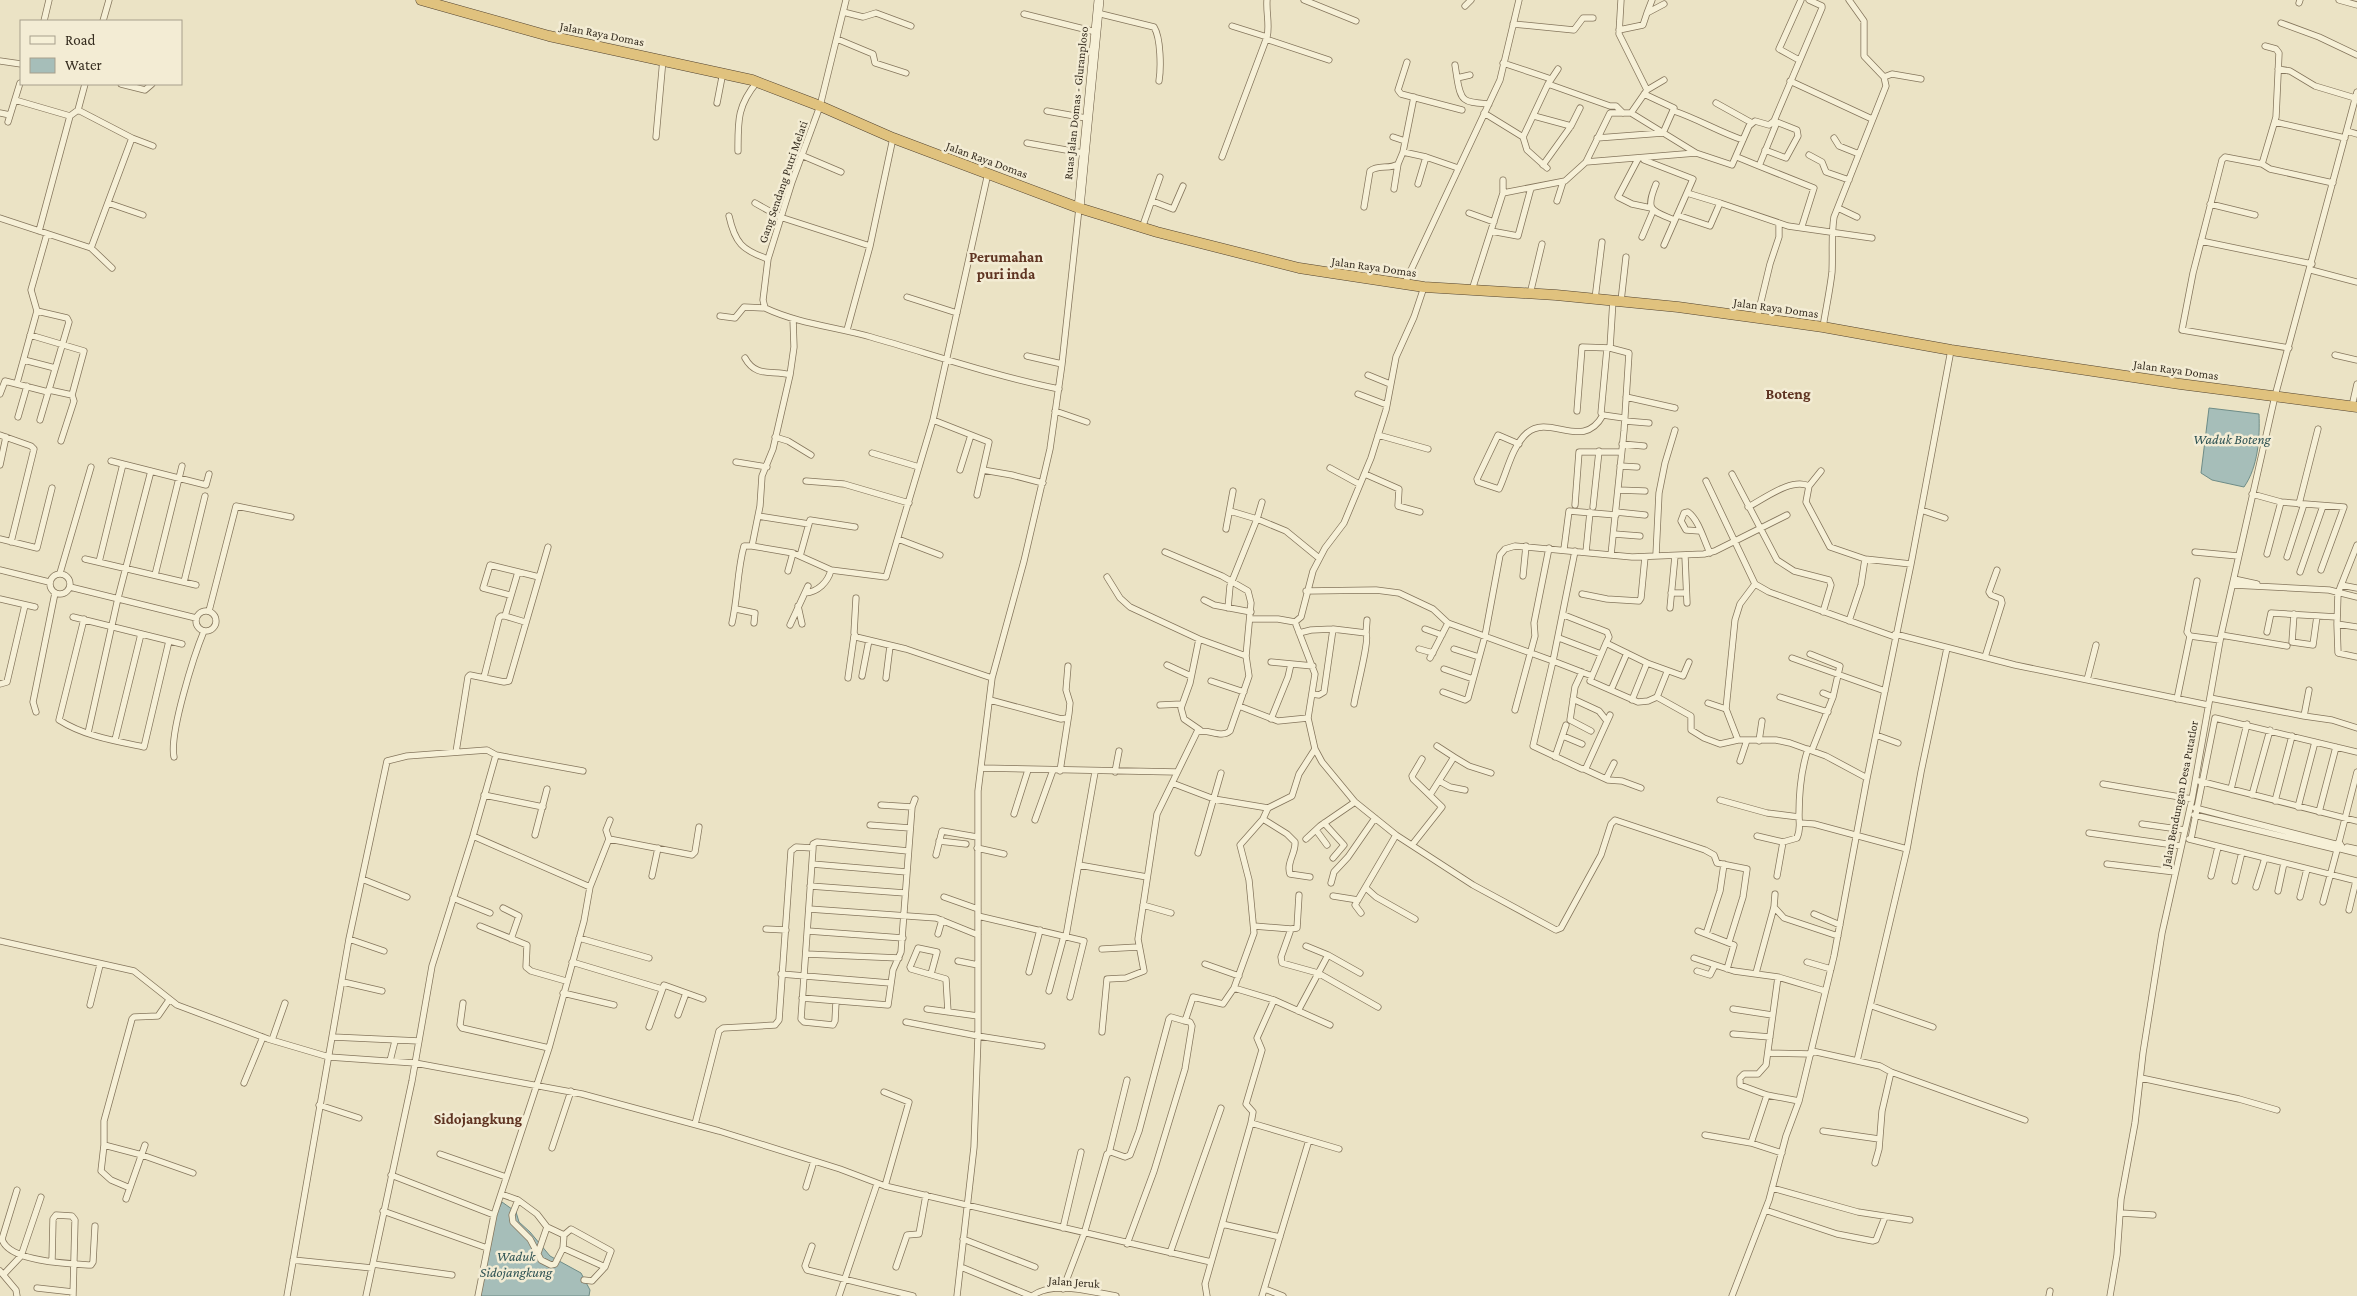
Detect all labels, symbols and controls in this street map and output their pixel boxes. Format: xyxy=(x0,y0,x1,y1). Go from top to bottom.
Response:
street label: Jalan Raya Domas xyxy=(558,19,646,49)
legend xyxy=(20,20,182,85)
street label: Ruas Jalan Domas - Gluranploso xyxy=(1061,26,1091,180)
text: Road xyxy=(65,32,96,48)
text: Water xyxy=(65,57,102,73)
street label: Gang Sendang Putri Melati xyxy=(755,119,811,245)
street label: Jalan Raya Domas xyxy=(943,138,1030,181)
district label: Perumahan puri inda xyxy=(969,249,1043,282)
street label: Jalan Raya Domas xyxy=(1330,254,1418,280)
street label: Jalan Raya Domas xyxy=(1732,295,1820,321)
street label: Jalan Raya Domas xyxy=(2132,357,2220,383)
district label: Boteng xyxy=(1765,386,1811,402)
water label: Waduk Boteng xyxy=(2193,431,2272,447)
street label: Jalan Bendungan Desa Putatlor xyxy=(2159,719,2201,869)
district label: Sidojangkung xyxy=(434,1111,523,1128)
water label: Waduk Sidojangkung xyxy=(480,1248,553,1281)
street label: Jalan Jeruk xyxy=(1047,1273,1101,1291)

